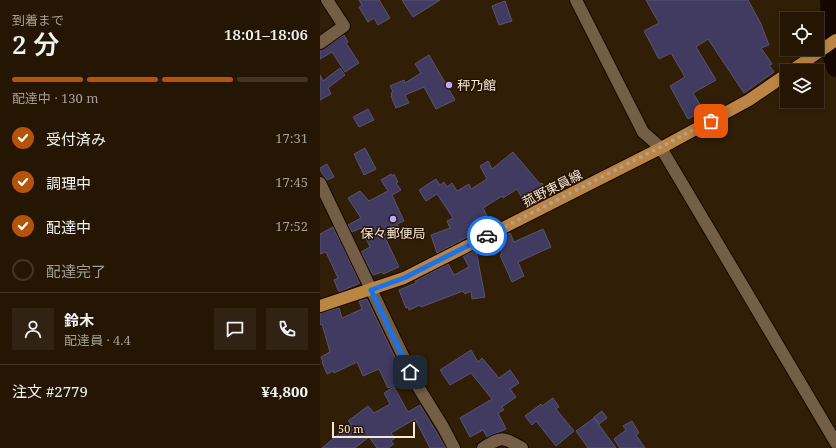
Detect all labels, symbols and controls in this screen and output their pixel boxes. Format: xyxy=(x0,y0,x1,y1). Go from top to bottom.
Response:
text: 到着まで xyxy=(12,11,64,29)
map controls xyxy=(780,12,824,108)
button: locate xyxy=(780,12,824,56)
text: 18:01–18:06 xyxy=(224,24,308,44)
text: 2 分 xyxy=(12,26,59,62)
button: layers xyxy=(780,64,824,108)
place label: 秤乃館 xyxy=(457,76,496,94)
marker: 秤乃館 xyxy=(444,80,454,90)
text: 配達中 · 130 m xyxy=(12,89,98,107)
pin xyxy=(694,104,728,138)
icon: bag xyxy=(700,110,722,132)
icon: check xyxy=(12,127,34,149)
text: 受付済み xyxy=(46,129,106,149)
text: 17:31 xyxy=(275,129,308,147)
street label: 菰野東員線 xyxy=(519,165,585,211)
icon: check xyxy=(12,171,34,193)
text: 調理中 xyxy=(46,173,91,193)
text: 17:45 xyxy=(275,173,308,191)
marker: 保々郵便局 xyxy=(388,214,398,224)
icon: check xyxy=(12,215,34,237)
courier xyxy=(467,216,507,256)
text: 配達中 xyxy=(46,217,91,237)
text: 17:52 xyxy=(275,217,308,235)
place label: 保々郵便局 xyxy=(360,224,426,242)
icon: car xyxy=(476,225,498,247)
text: 配達完了 xyxy=(46,261,106,281)
button: person xyxy=(12,308,54,350)
button: chat xyxy=(214,308,256,350)
button: phone xyxy=(266,308,308,350)
text: 鈴木 xyxy=(64,310,94,330)
text: 配達員 · 4.4 xyxy=(64,331,131,349)
pin xyxy=(393,355,427,389)
icon: home xyxy=(399,361,421,383)
text: 注文 #2779 xyxy=(12,381,88,401)
text: ¥4,800 xyxy=(261,381,308,401)
scale bar xyxy=(332,420,415,439)
text: 50 m xyxy=(338,421,364,436)

